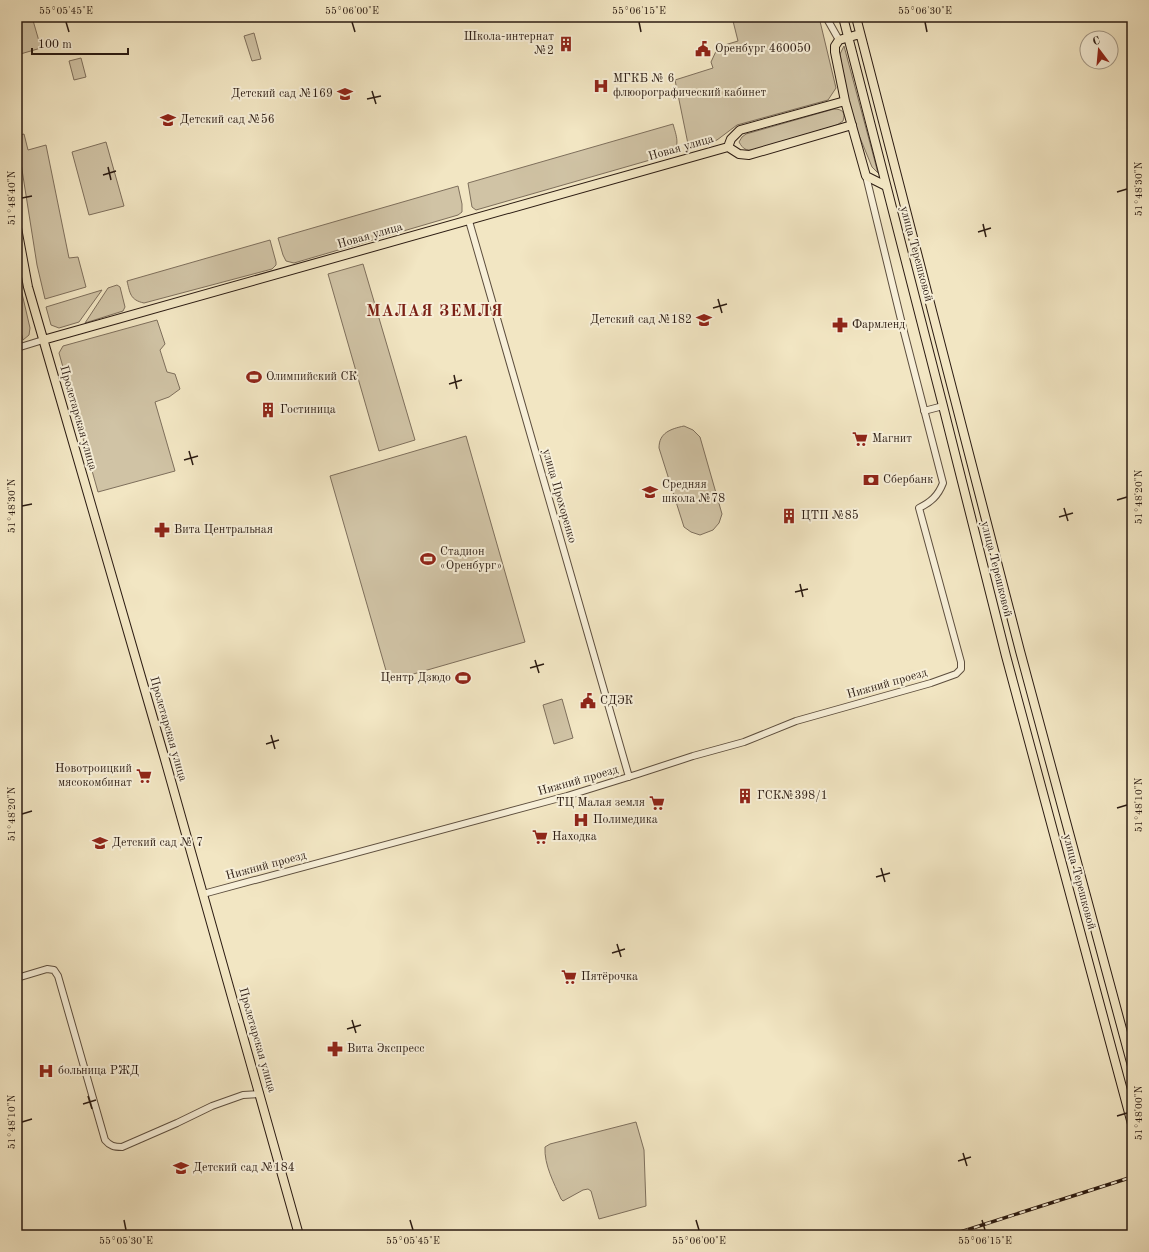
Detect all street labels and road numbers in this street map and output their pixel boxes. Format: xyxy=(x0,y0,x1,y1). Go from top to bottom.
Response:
street label: Новая улица xyxy=(647,133,715,163)
street label: улица Терешковой xyxy=(897,205,935,303)
street label: Новая улица xyxy=(336,221,404,251)
street label: Пролетарская улица xyxy=(57,364,99,472)
street label: улица Прохоренко xyxy=(540,447,578,545)
street label: улица Терешковой xyxy=(978,520,1014,618)
street label: Нижний проезд xyxy=(846,667,929,701)
street label: Пролетарская улица xyxy=(147,675,189,783)
street label: Нижний проезд xyxy=(537,764,620,798)
street label: улица Терешковой xyxy=(1060,833,1098,931)
street label: Нижний проезд xyxy=(224,849,308,883)
street label: Пролетарская улица xyxy=(236,986,278,1094)

